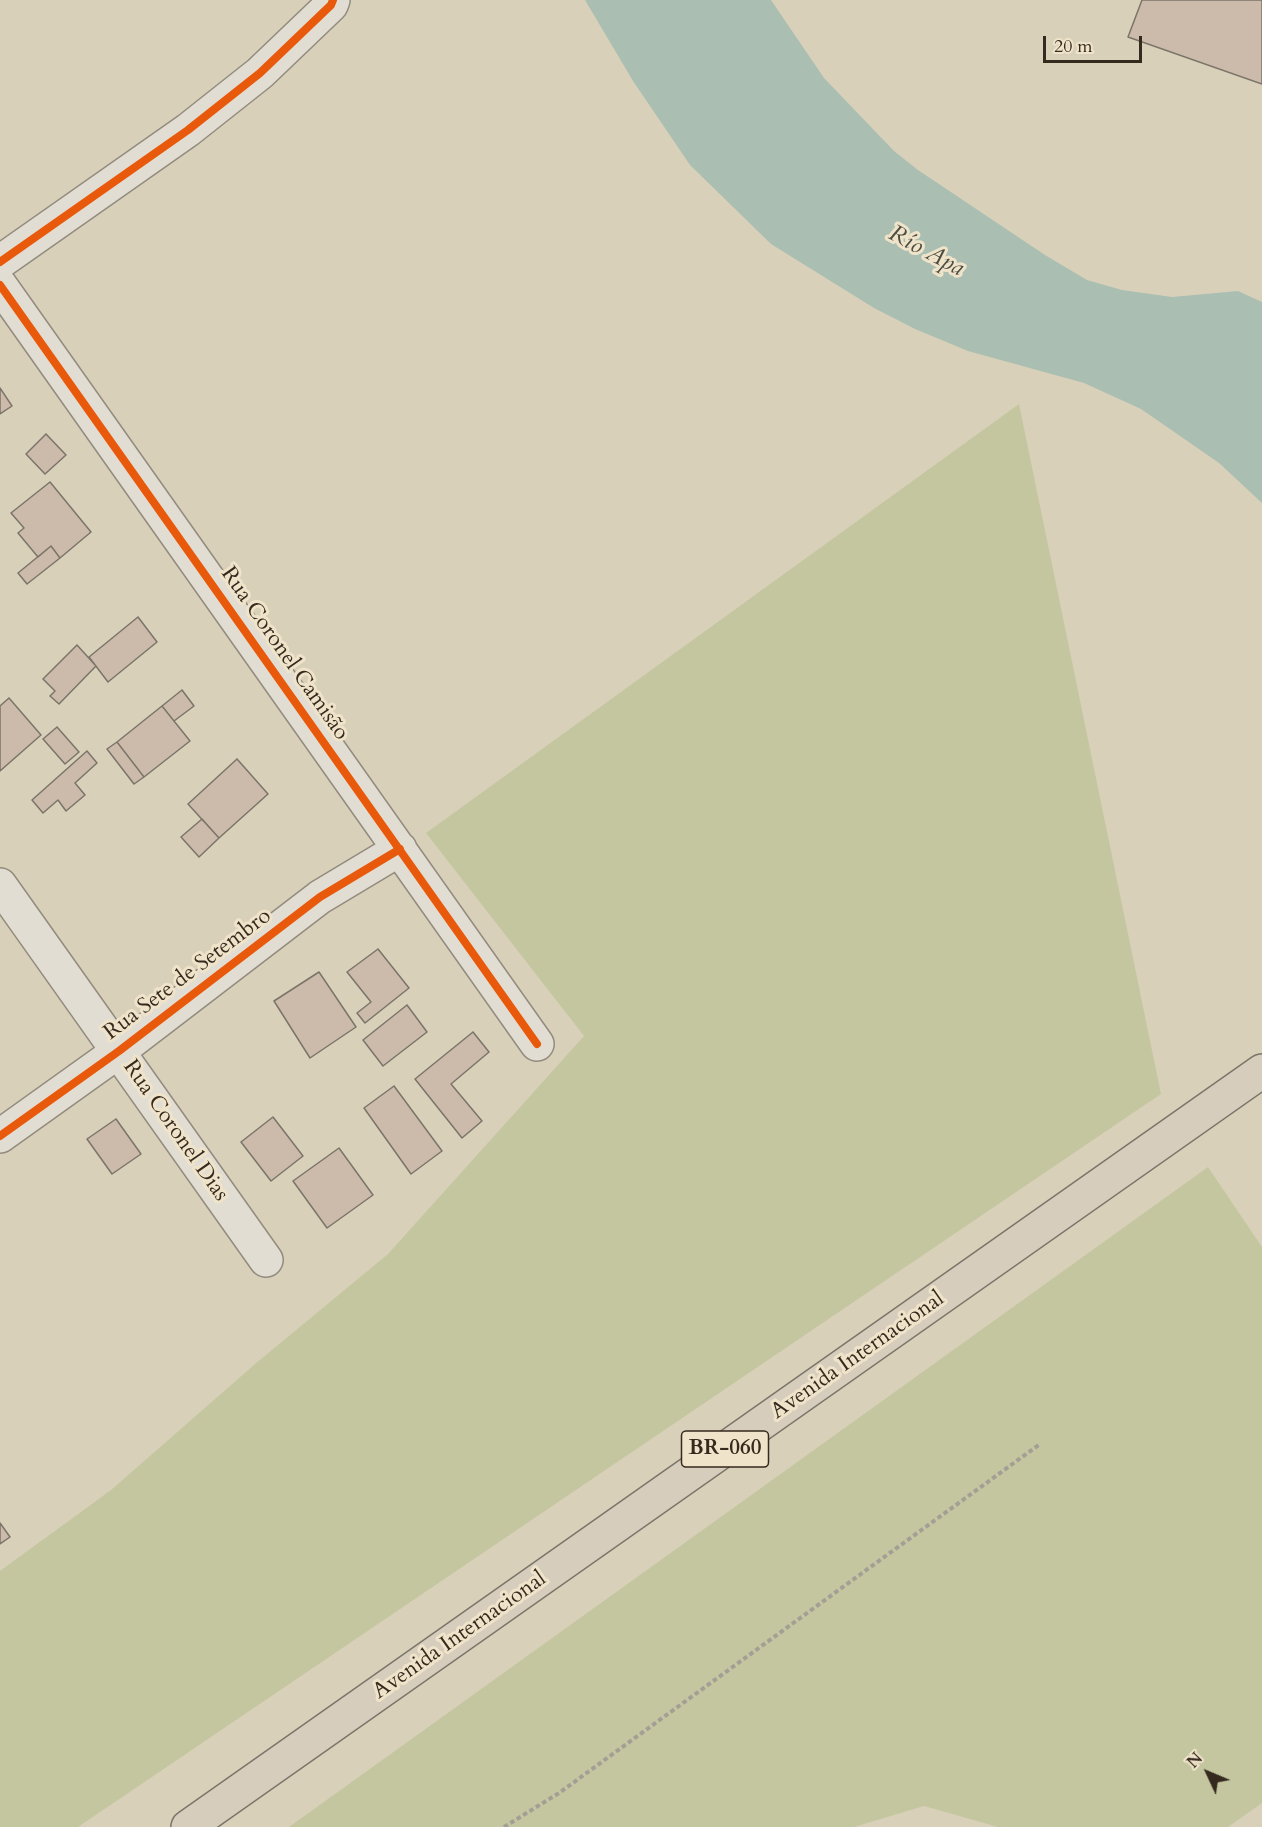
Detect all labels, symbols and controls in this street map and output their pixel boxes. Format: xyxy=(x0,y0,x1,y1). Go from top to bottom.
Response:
scale bar xyxy=(1046,24,1145,62)
text: 20 m xyxy=(1054,34,1093,59)
water label: Río Apa xyxy=(883,220,969,284)
street label: Rua Coronel Camisão xyxy=(214,562,354,746)
street label: Rua Sete de Setembro xyxy=(99,904,277,1046)
street label: Rua Coronel Dias xyxy=(116,1055,234,1207)
street label: Avenida Internacional xyxy=(766,1286,950,1426)
road number: BR-060 xyxy=(682,1431,768,1467)
street label: Avenida Internacional xyxy=(368,1566,552,1706)
north arrow xyxy=(1178,1743,1238,1803)
text: N xyxy=(1182,1748,1208,1773)

